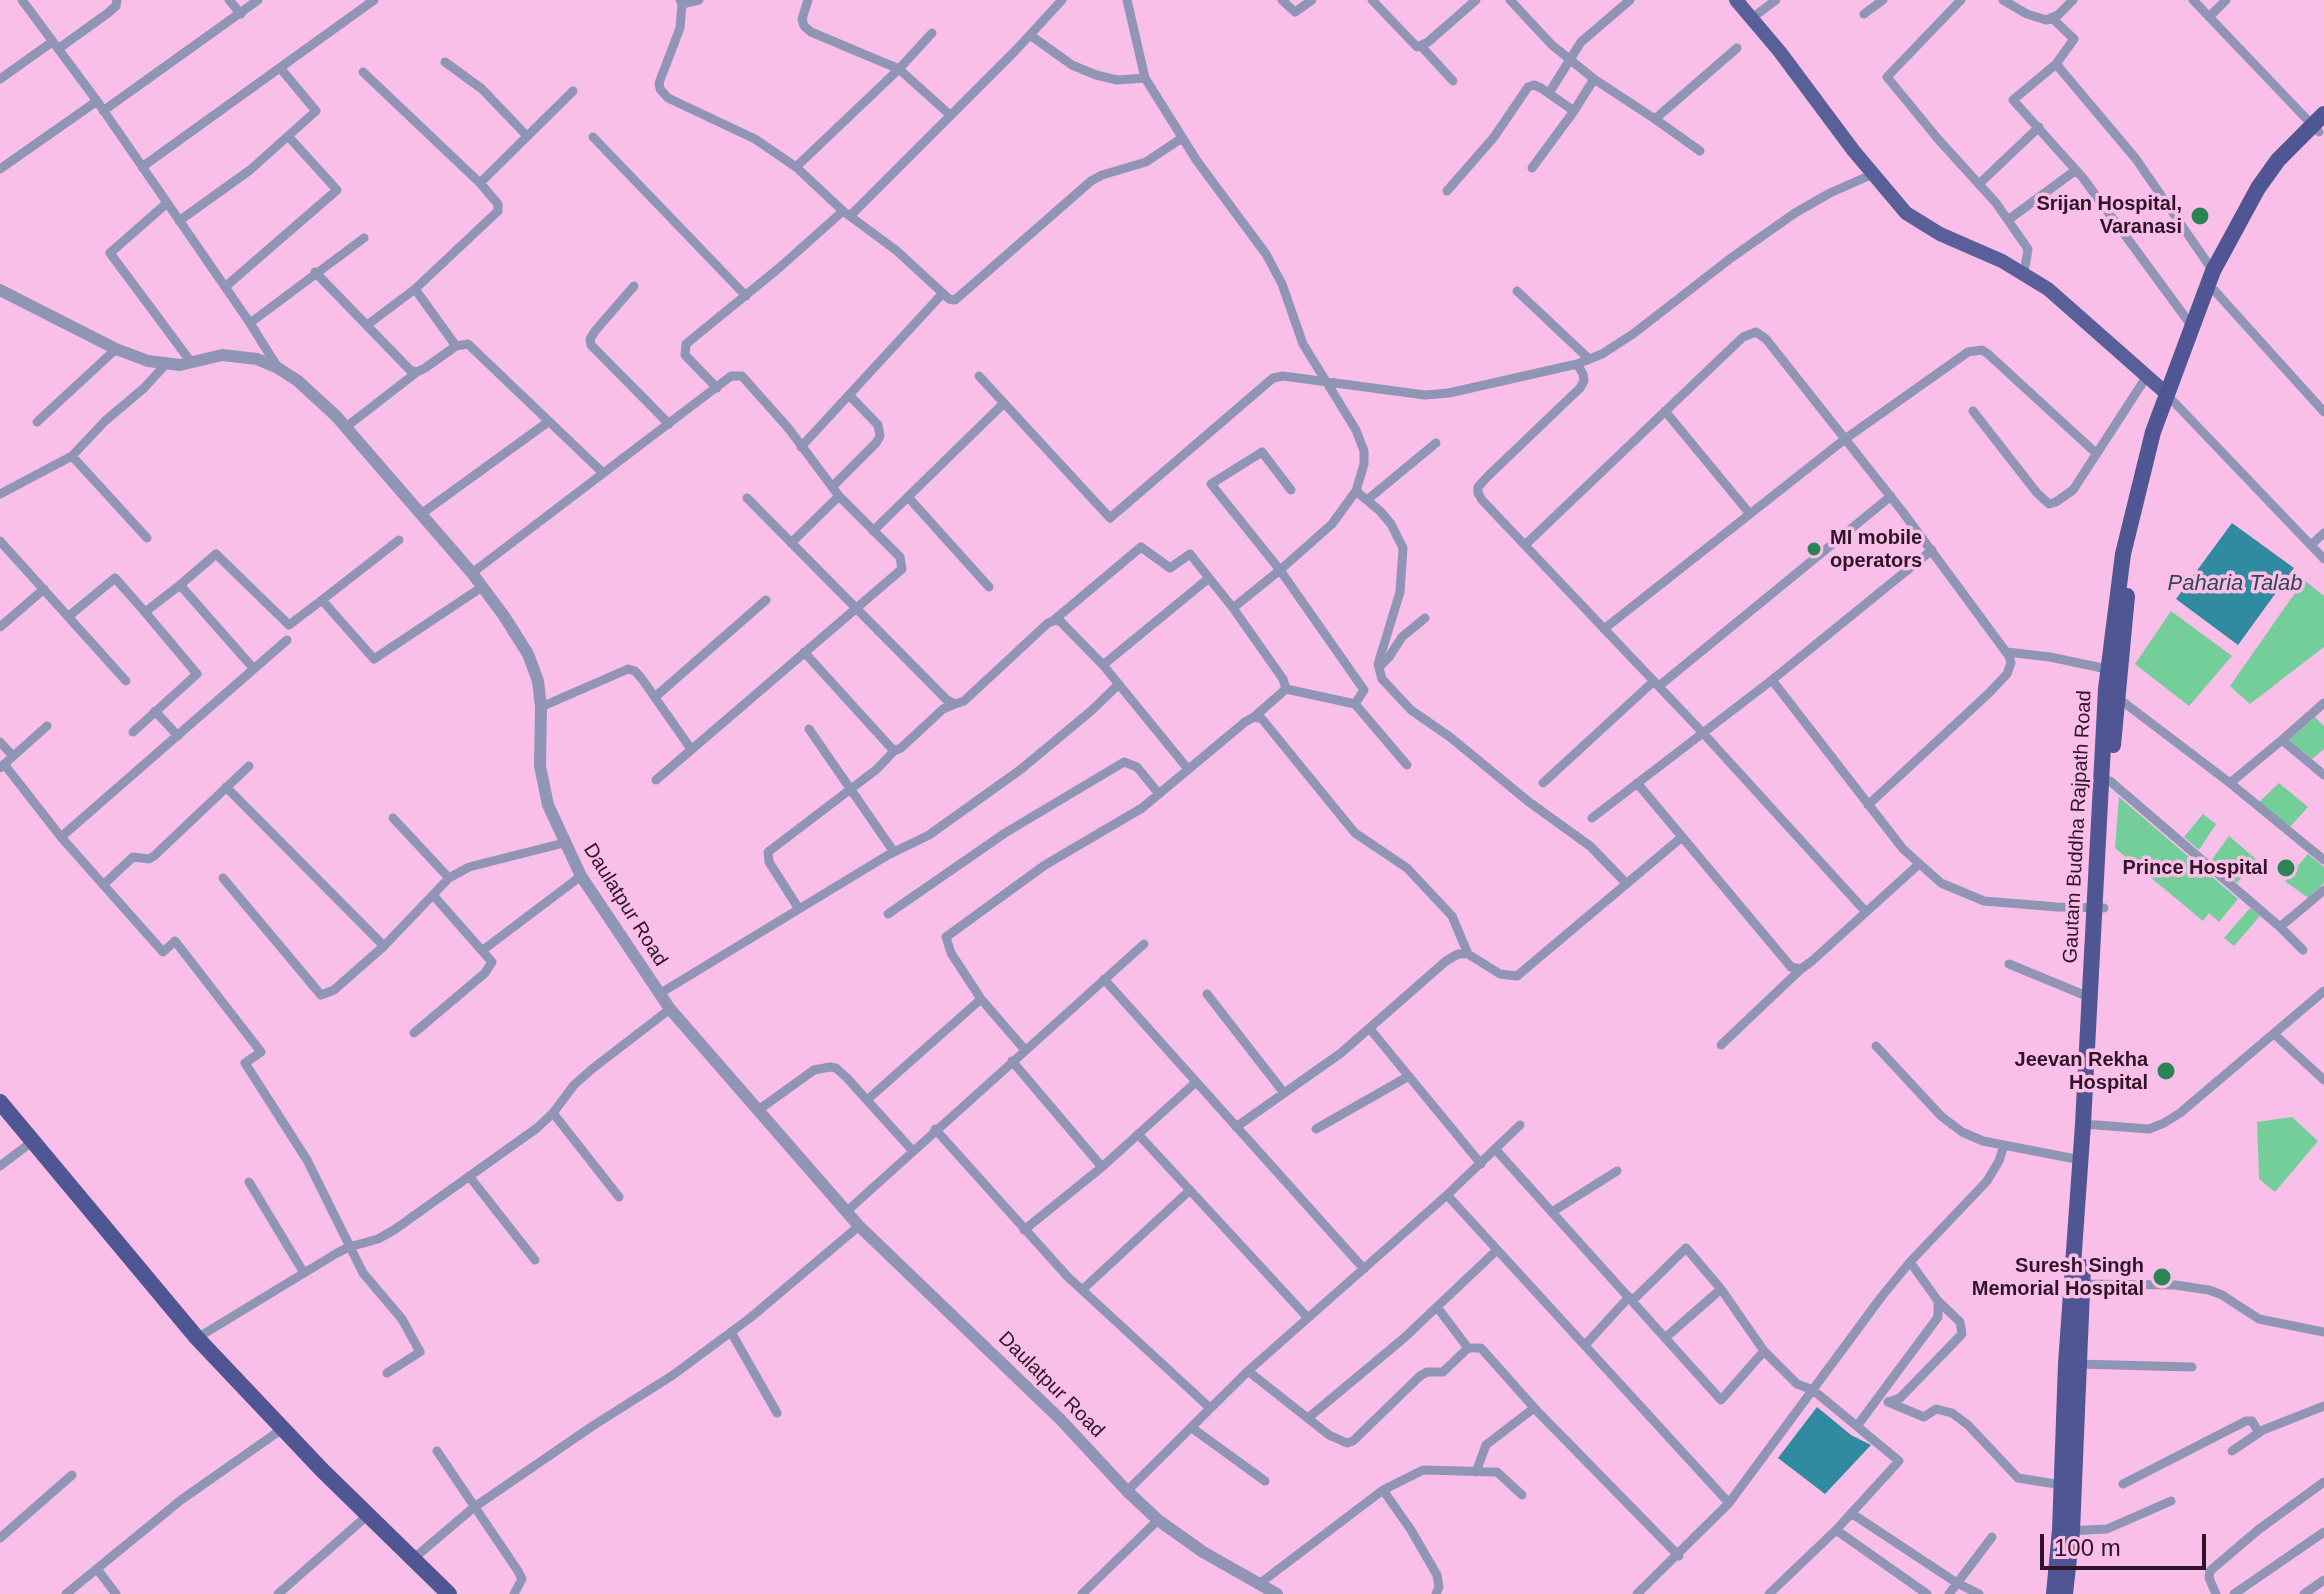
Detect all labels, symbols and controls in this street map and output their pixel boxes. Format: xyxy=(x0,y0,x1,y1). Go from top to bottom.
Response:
place label: Srijan Hospital, Varanasi xyxy=(2036,192,2182,239)
marker: Srijan Hospital, Varanasi xyxy=(2189,205,2211,227)
place label: MI mobile operators xyxy=(1830,526,1922,573)
marker: MI mobile operators xyxy=(1805,540,1823,558)
water label: Paharia Talab xyxy=(2168,571,2302,597)
street label: Gautam Buddha Rajpath Road xyxy=(2059,690,2097,964)
street label: Daulatpur Road xyxy=(578,839,672,971)
place label: Prince Hospital xyxy=(2122,856,2268,880)
marker: Prince Hospital xyxy=(2275,857,2297,879)
place label: Jeevan Rekha Hospital xyxy=(2015,1048,2148,1095)
marker: Jeevan Rekha Hospital xyxy=(2155,1060,2177,1082)
place label: Suresh Singh Memorial Hospital xyxy=(1972,1254,2144,1301)
marker: Suresh Singh Memorial Hospital xyxy=(2151,1266,2173,1288)
street label: Daulatpur Road xyxy=(993,1327,1109,1443)
scale bar xyxy=(2044,1518,2210,1568)
text: 100 m xyxy=(2054,1534,2121,1561)

